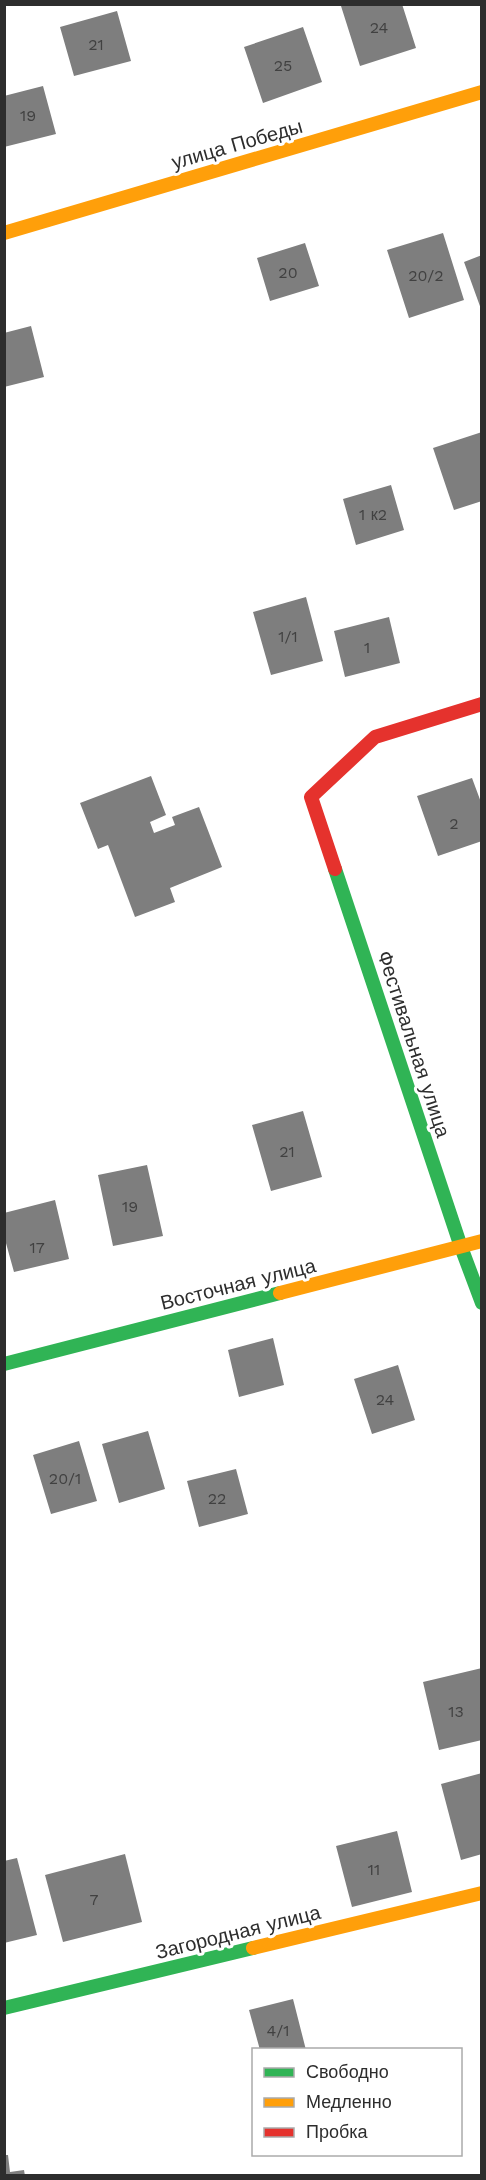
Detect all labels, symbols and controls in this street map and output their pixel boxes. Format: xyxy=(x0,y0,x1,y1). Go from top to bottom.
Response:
house number: 24 xyxy=(370,18,389,37)
house number: 21 xyxy=(88,35,104,54)
house number: 25 xyxy=(274,56,292,75)
house number: 19 xyxy=(20,106,36,125)
street label: улица Победы xyxy=(169,114,305,174)
house number: 20 xyxy=(278,263,298,282)
house number: 20/2 xyxy=(408,266,444,285)
house number: 1 к2 xyxy=(359,505,387,524)
house number: 1/1 xyxy=(278,627,298,646)
house number: 1 xyxy=(364,638,370,657)
house number: 2 xyxy=(449,814,459,833)
street label: Фестивальная улица xyxy=(372,948,456,1141)
house number: 21 xyxy=(279,1142,295,1161)
house number: 19 xyxy=(122,1197,138,1216)
house number: 17 xyxy=(29,1238,45,1257)
street label: Восточная улица xyxy=(158,1253,319,1315)
house number: 24 xyxy=(376,1390,395,1409)
house number: 20/1 xyxy=(49,1469,81,1488)
house number: 22 xyxy=(208,1489,226,1508)
house number: 13 xyxy=(448,1702,464,1721)
house number: 11 xyxy=(368,1860,380,1879)
house number: 7 xyxy=(90,1890,99,1909)
street label: Загородная улица xyxy=(153,1900,324,1964)
house number: 4/1 xyxy=(266,2021,290,2040)
legend xyxy=(252,2048,462,2156)
text: Свободно xyxy=(306,2061,389,2082)
text: Медленно xyxy=(306,2091,392,2112)
text: Пробка xyxy=(306,2121,369,2142)

